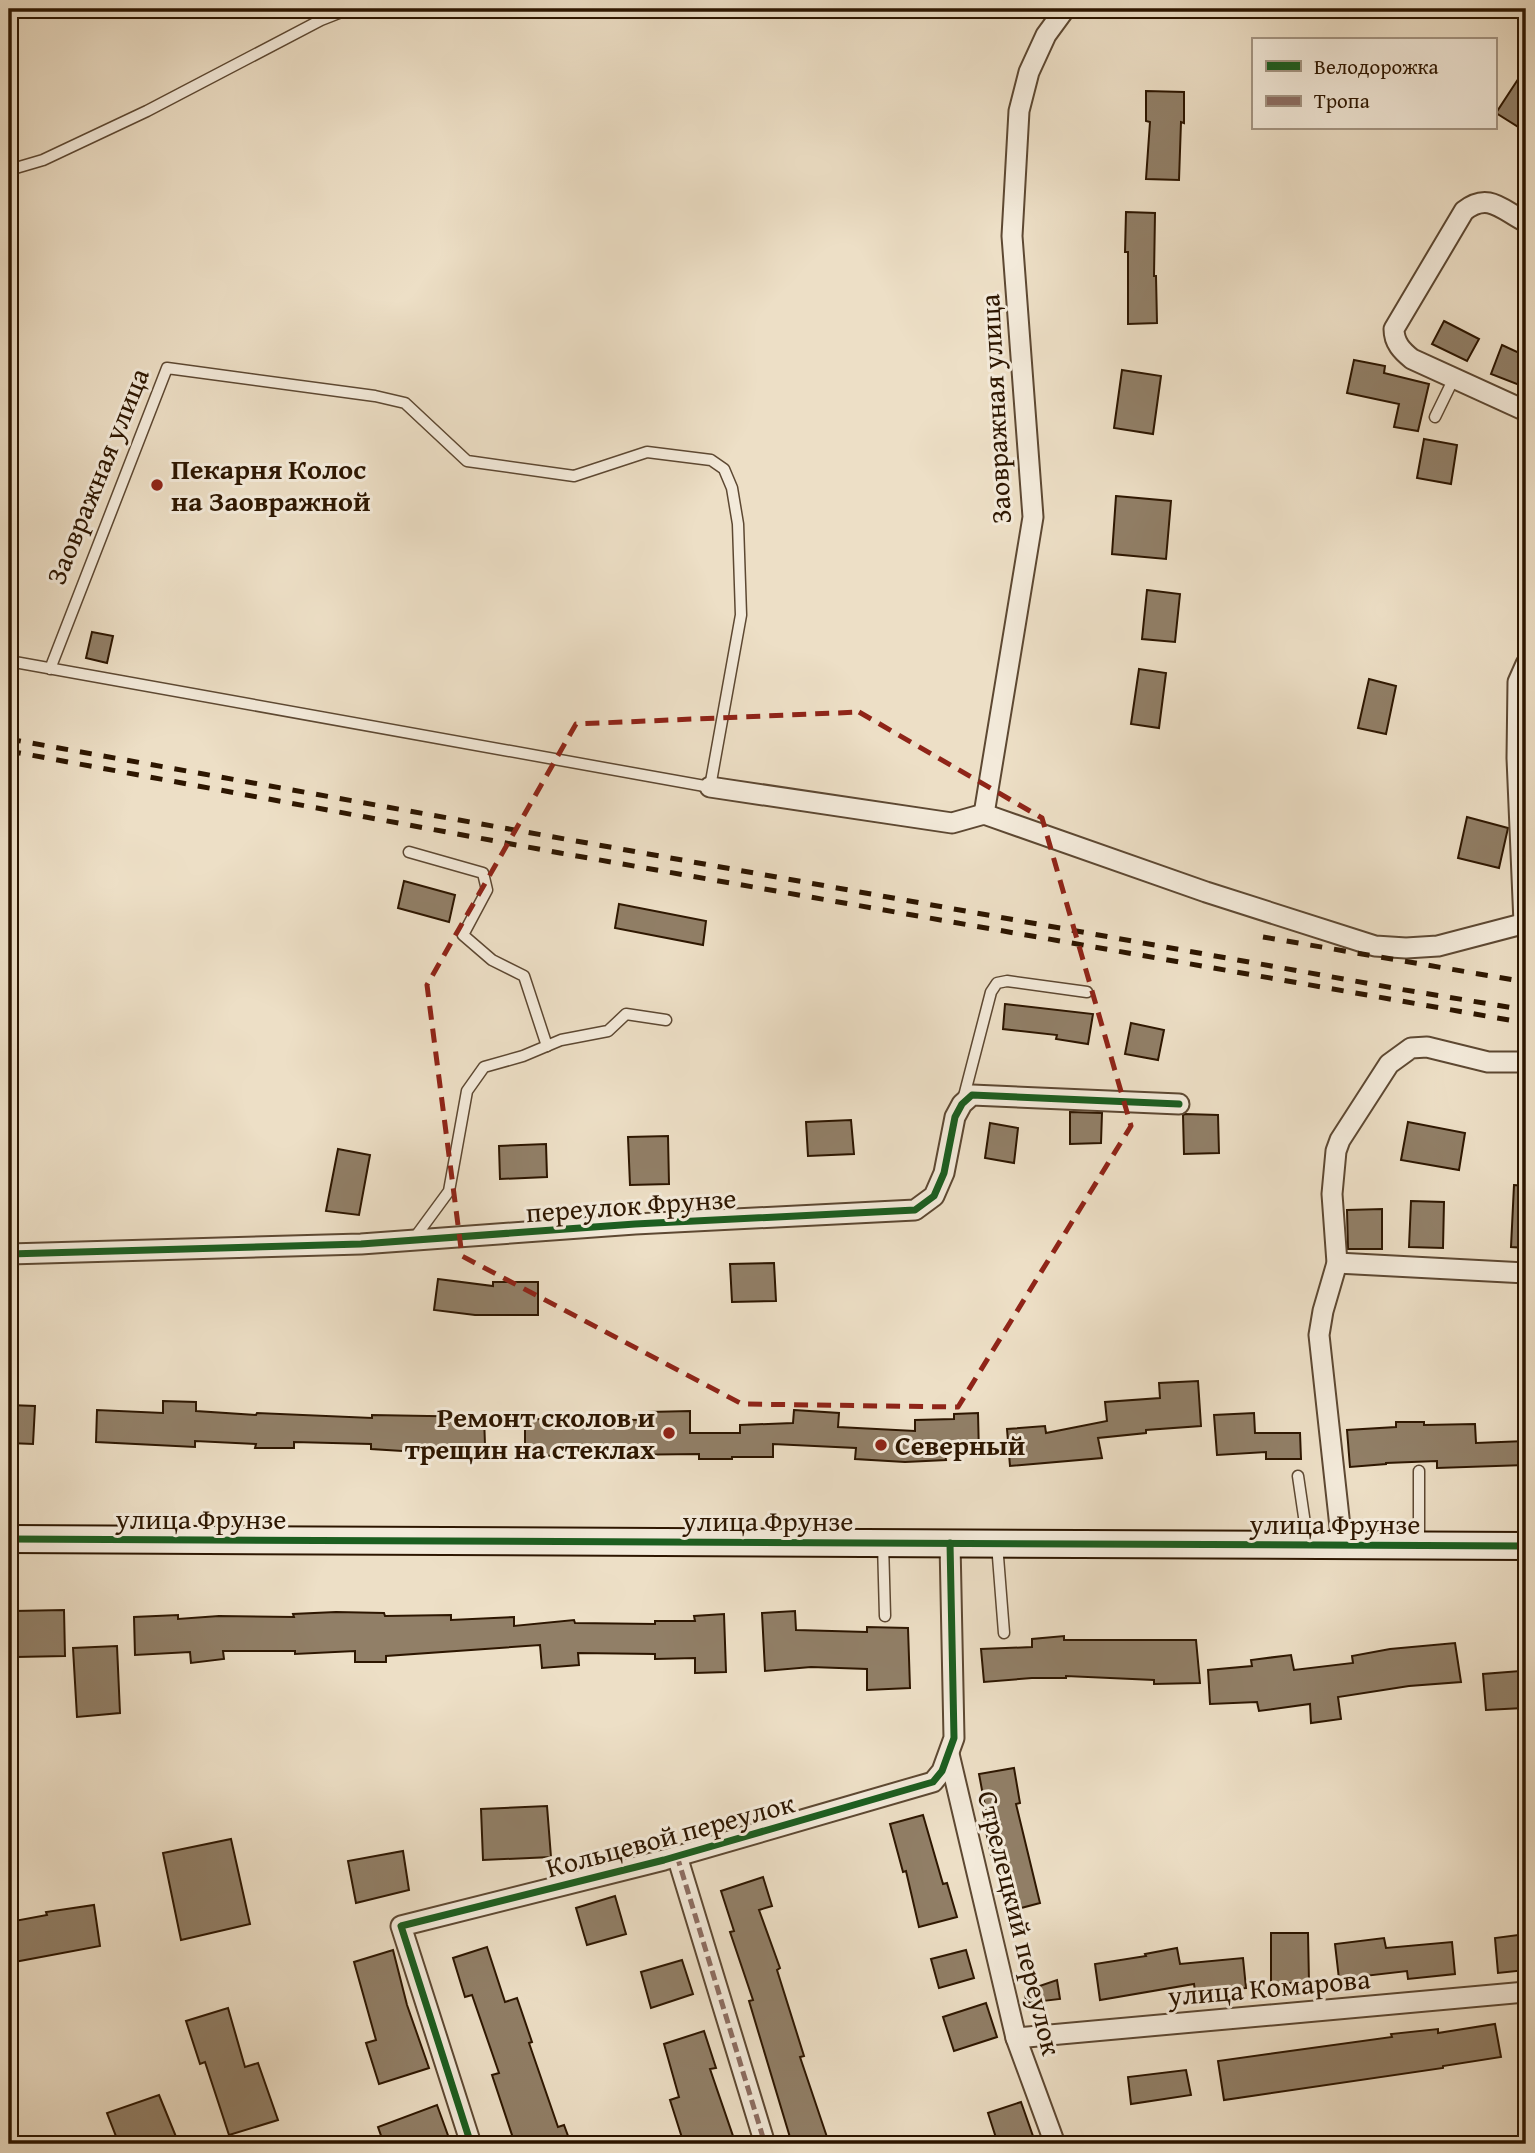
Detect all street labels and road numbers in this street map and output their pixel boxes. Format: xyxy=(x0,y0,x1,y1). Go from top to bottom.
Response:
street label: Заовражная улица xyxy=(968,292,1021,525)
street label: Заовражная улица xyxy=(34,361,159,590)
street label: переулок Фрунзе xyxy=(524,1177,738,1232)
street label: улица Фрунзе xyxy=(115,1498,286,1539)
street label: улица Фрунзе xyxy=(682,1500,853,1541)
street label: улица Фрунзе xyxy=(1249,1503,1420,1544)
street label: Кольцевой переулок xyxy=(541,1782,799,1887)
street label: Стрелецкий переулок xyxy=(968,1786,1073,2060)
street label: улица Комарова xyxy=(1165,1957,1372,2016)

